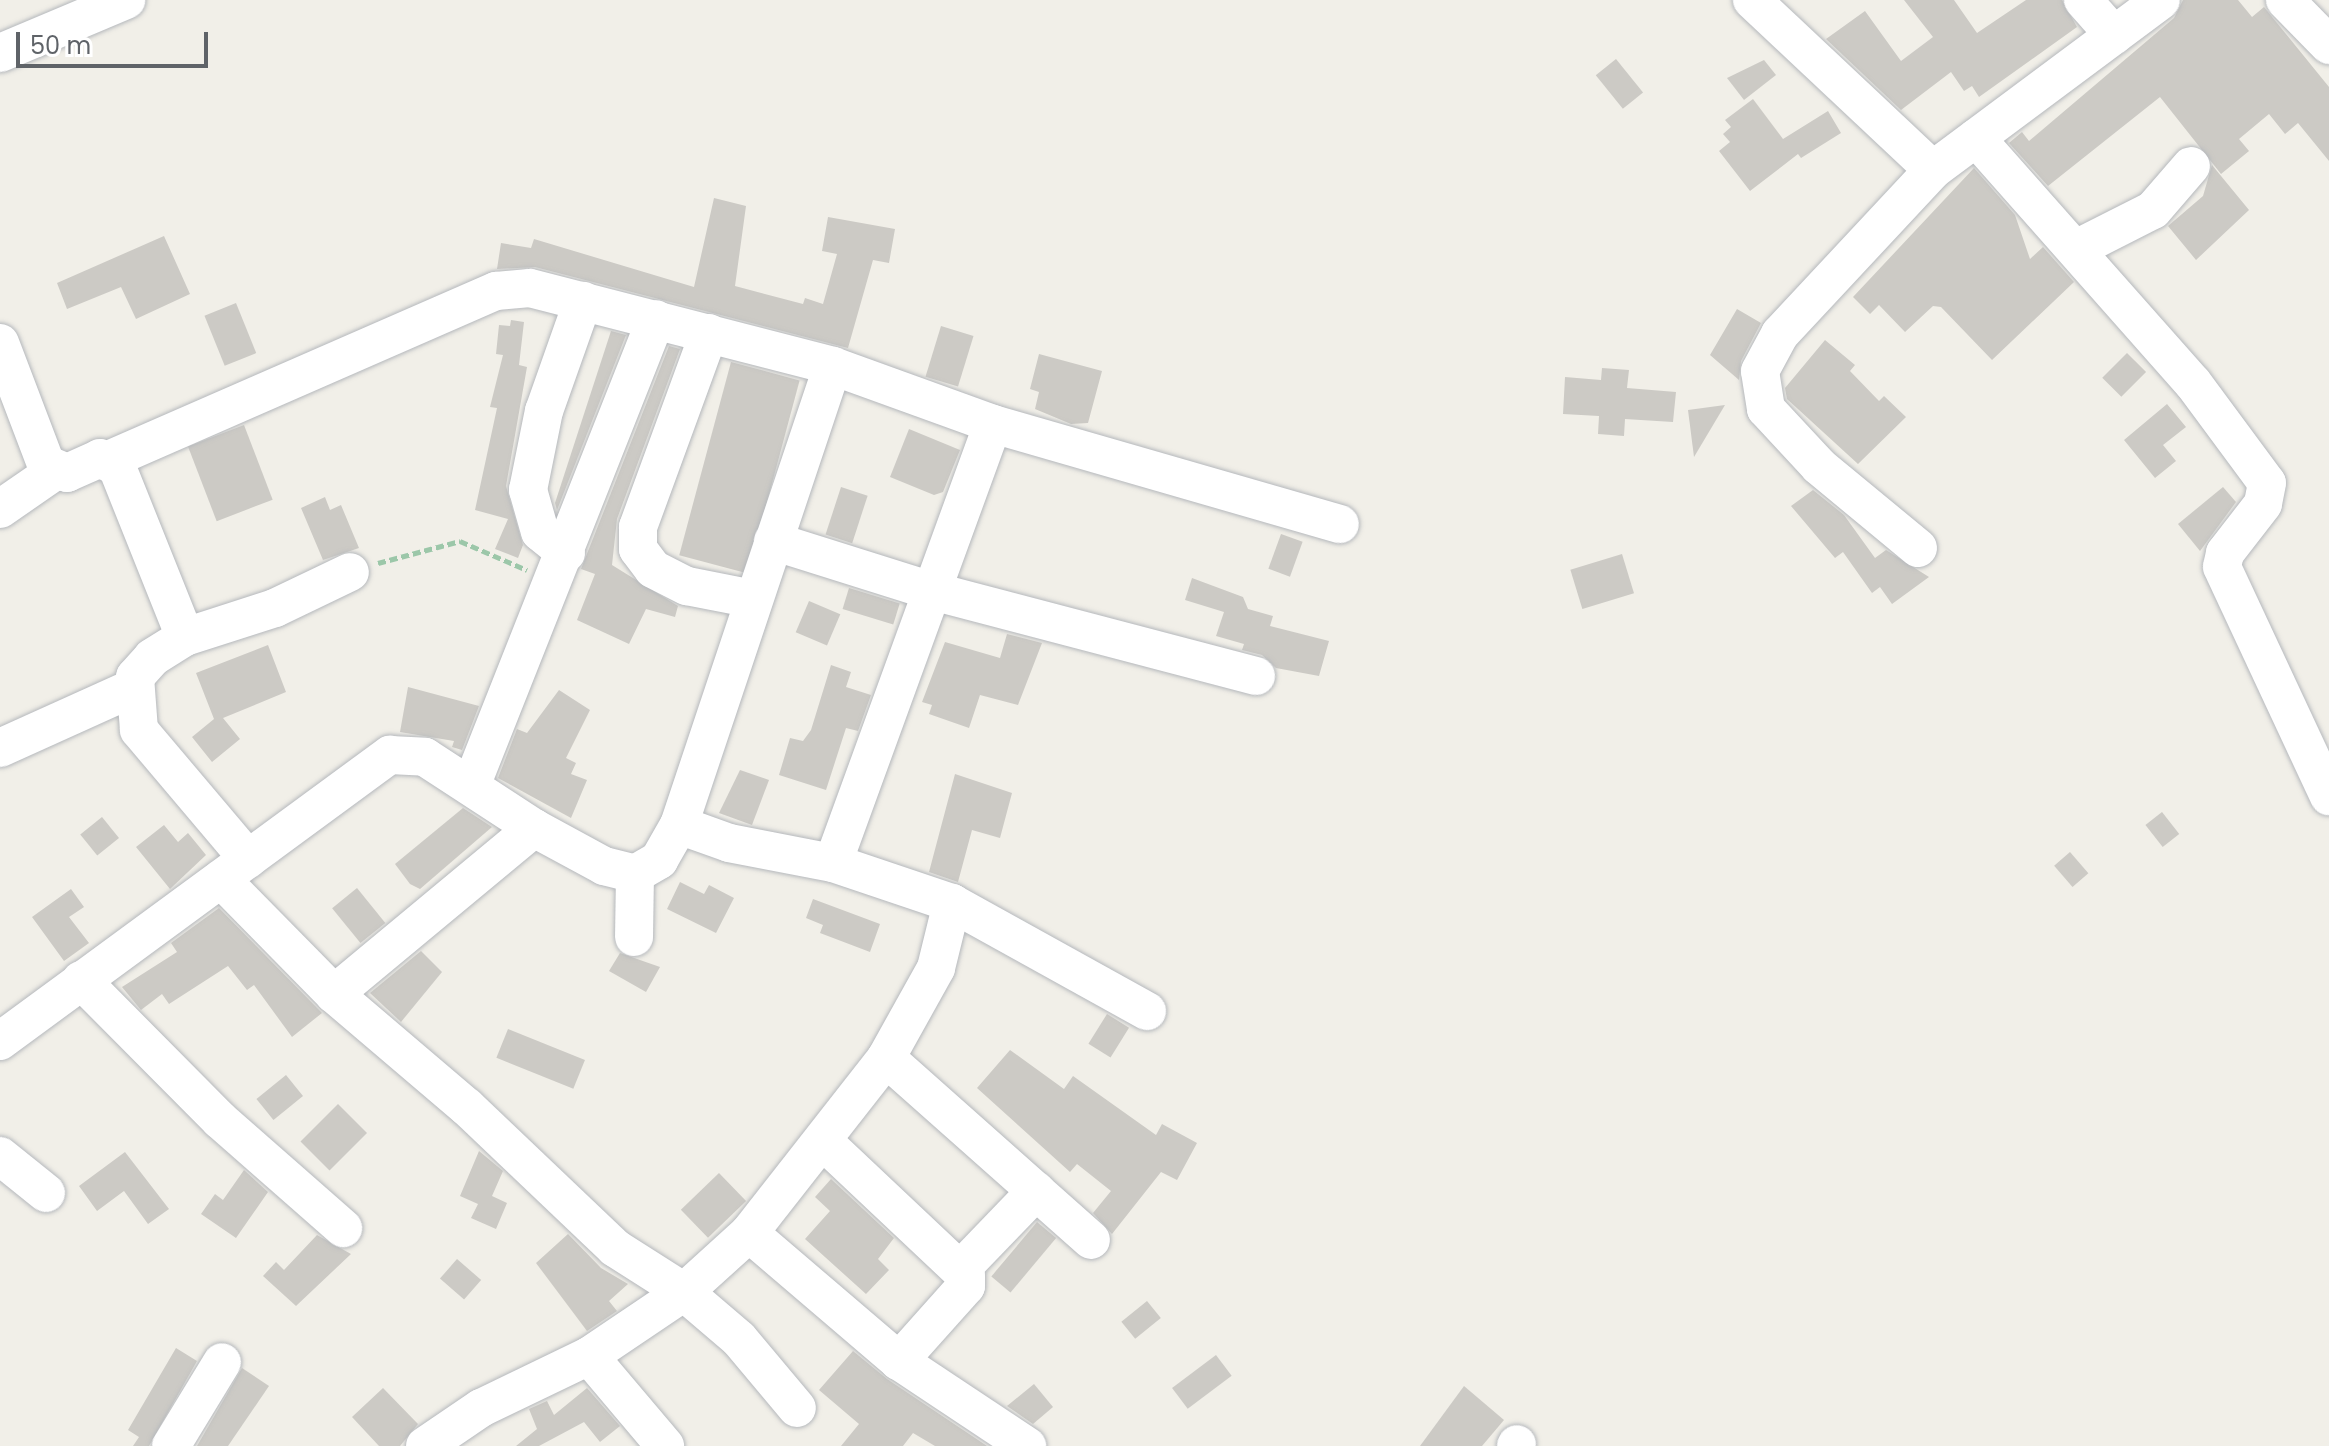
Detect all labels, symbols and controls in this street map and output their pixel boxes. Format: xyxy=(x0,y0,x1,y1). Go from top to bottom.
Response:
scale bar xyxy=(20,16,212,66)
text: 50 m xyxy=(30,29,91,62)

